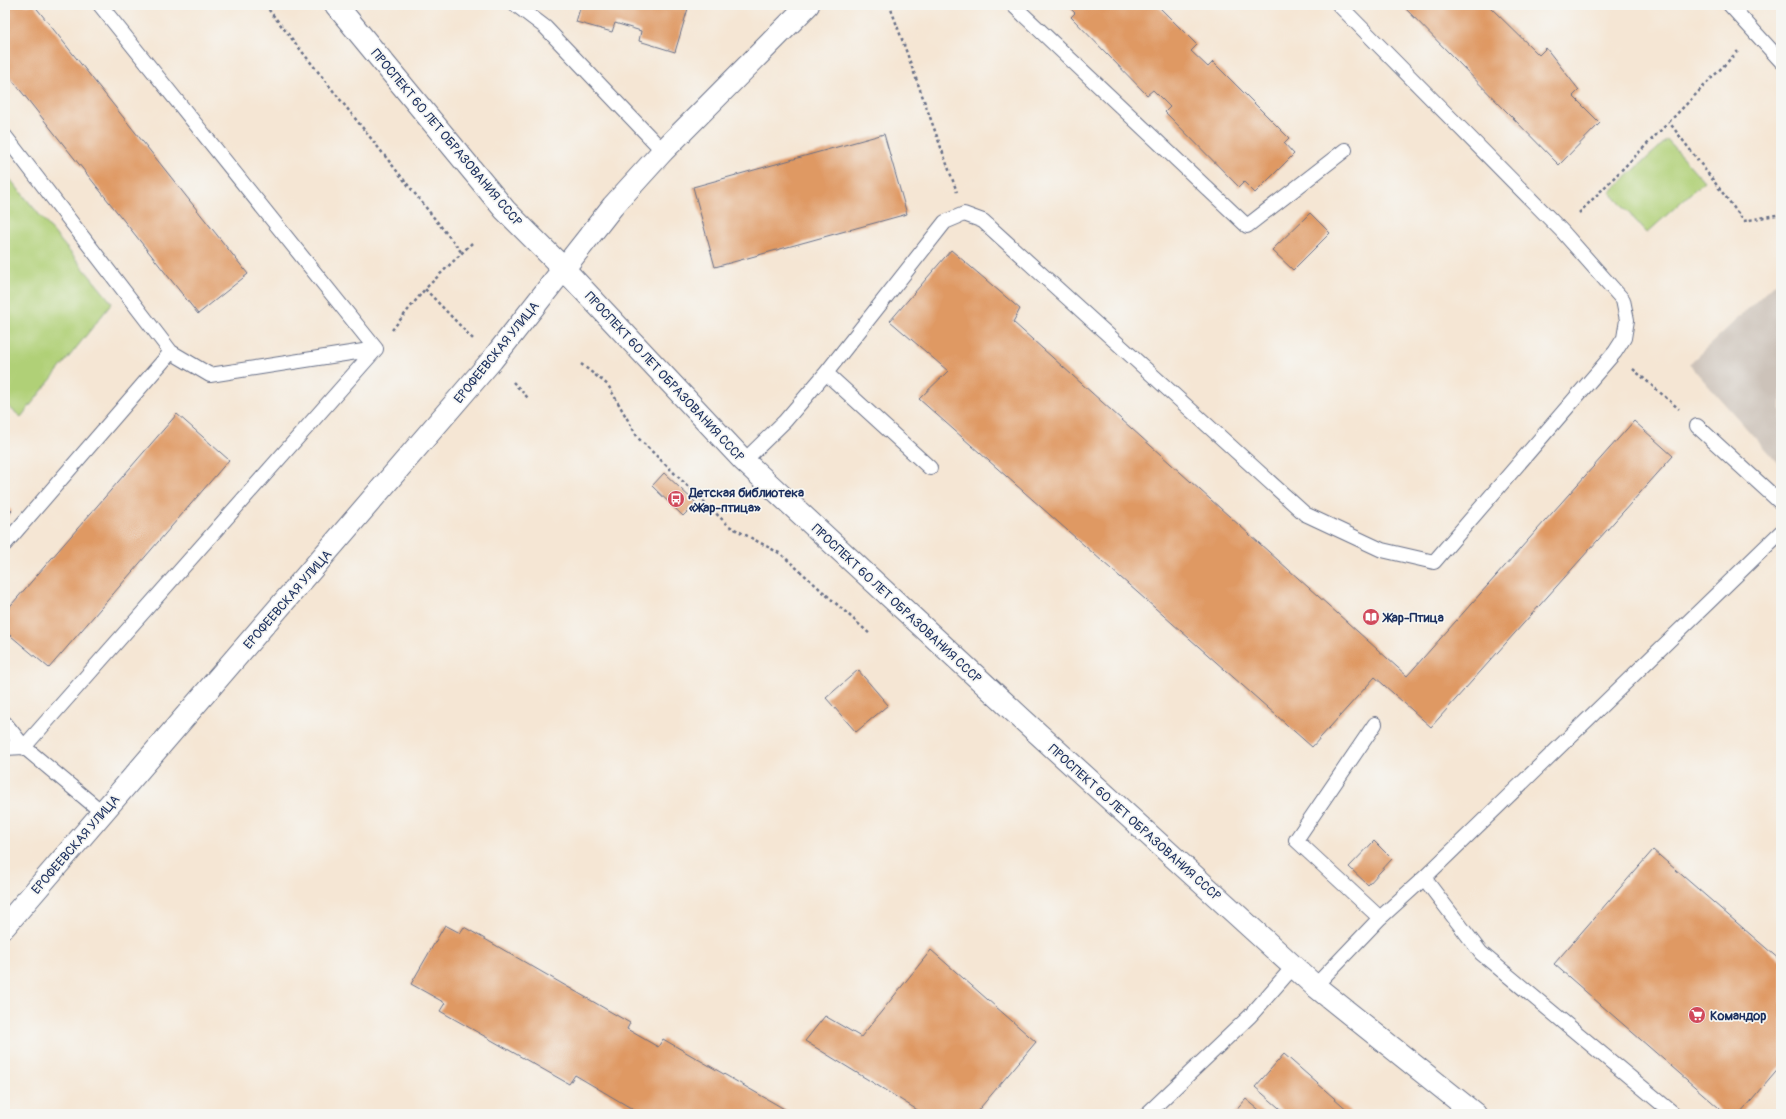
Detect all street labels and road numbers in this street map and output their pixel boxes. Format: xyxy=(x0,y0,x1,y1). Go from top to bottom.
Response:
street label: ПРОСПЕКТ 60 ЛЕТ ОБРАЗОВАНИЯ СССР xyxy=(367,46,525,230)
street label: ПРОСПЕКТ 60 ЛЕТ ОБРАЗОВАНИЯ СССР xyxy=(581,289,748,465)
street label: ЕРОФЕЕВСКАЯ УЛИЦА xyxy=(451,298,543,407)
street label: ПРОСПЕКТ 60 ЛЕТ ОБРАЗОВАНИЯ СССР xyxy=(808,521,985,687)
street label: ЕРОФЕЕВСКАЯ УЛИЦА xyxy=(240,546,336,653)
street label: ПРОСПЕКТ 60 ЛЕТ ОБРАЗОВАНИЯ СССР xyxy=(1045,741,1224,905)
street label: ЕРОФЕЕВСКАЯ УЛИЦА xyxy=(28,791,124,898)

